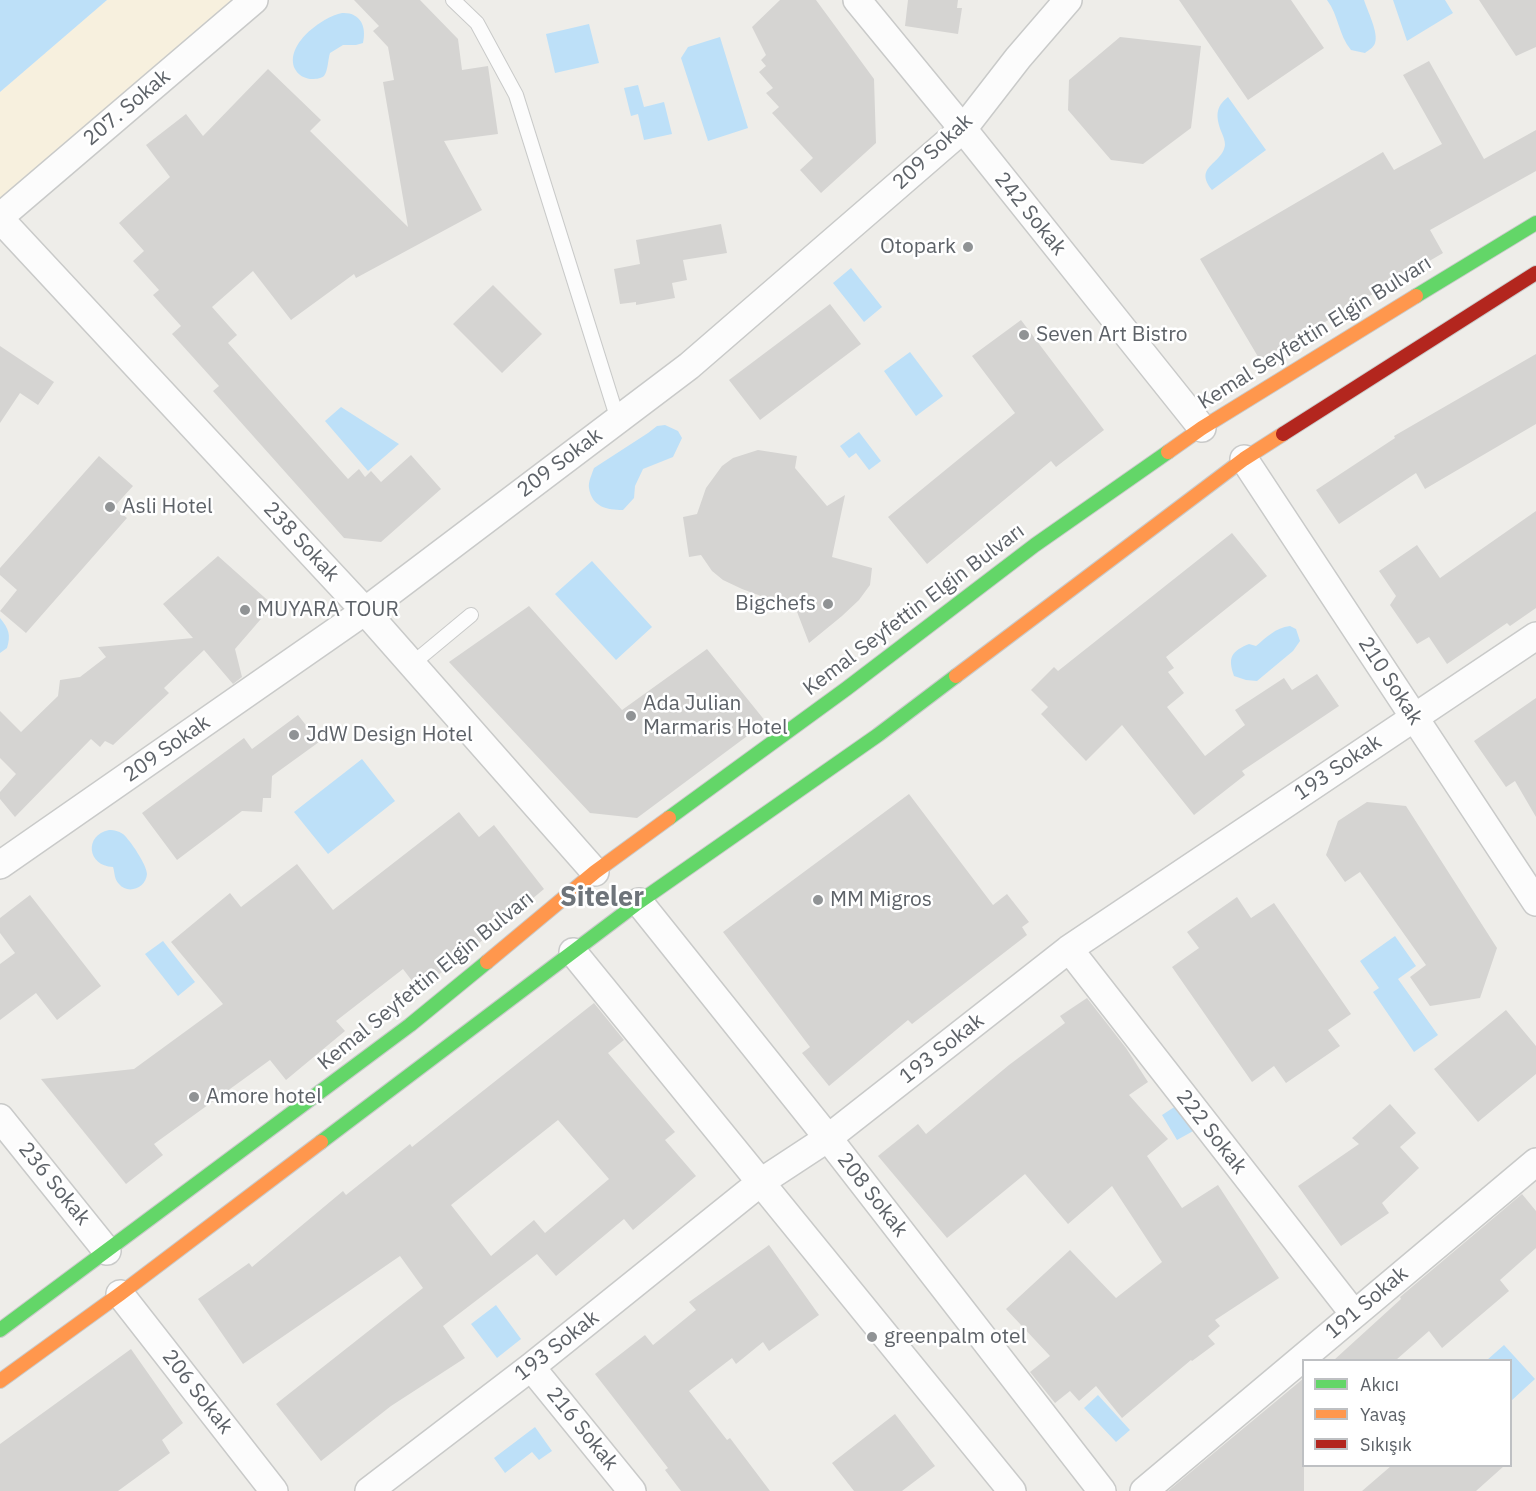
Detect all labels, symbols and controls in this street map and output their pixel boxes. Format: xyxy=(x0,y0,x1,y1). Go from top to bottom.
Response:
street label: 207. Sokak xyxy=(78,64,176,152)
street label: 209 Sokak xyxy=(888,109,978,195)
street label: 242 Sokak xyxy=(989,167,1071,261)
place label: Otopark xyxy=(880,234,956,260)
marker: Otopark xyxy=(961,240,975,254)
street label: Kemal Seyfettin Elgin Bulvarı xyxy=(1194,251,1436,415)
place label: Seven Art Bistro xyxy=(1036,322,1187,348)
marker: Seven Art Bistro xyxy=(1017,328,1031,342)
street label: 209 Sokak xyxy=(513,423,607,503)
place label: Asli Hotel xyxy=(122,494,213,520)
street label: 238 Sokak xyxy=(258,497,344,587)
marker: Asli Hotel xyxy=(103,500,117,514)
street label: Kemal Seyfettin Elgin Bulvarı xyxy=(798,519,1030,701)
place label: Bigchefs xyxy=(735,591,816,617)
place label: MUYARA TOUR xyxy=(257,597,399,623)
marker: Bigchefs xyxy=(821,597,835,611)
marker: MUYARA TOUR xyxy=(238,603,252,617)
street label: 210 Sokak xyxy=(1352,632,1428,730)
place label: Ada Julian Marmaris Hotel xyxy=(643,691,788,741)
marker: Ada Julian Marmaris Hotel xyxy=(624,709,638,723)
street label: 209 Sokak xyxy=(119,710,215,788)
place label: JdW Design Hotel xyxy=(306,722,473,748)
marker: JdW Design Hotel xyxy=(287,728,301,742)
street label: 193 Sokak xyxy=(1290,730,1386,806)
district label: Siteler xyxy=(560,882,644,914)
street label: Kemal Seyfettin Elgin Bulvarı xyxy=(313,886,539,1076)
place label: MM Migros xyxy=(830,887,932,913)
marker: MM Migros xyxy=(811,893,825,907)
street label: 193 Sokak xyxy=(895,1008,989,1090)
place label: Amore hotel xyxy=(206,1084,322,1110)
street label: 222 Sokak xyxy=(1170,1085,1252,1179)
marker: Amore hotel xyxy=(187,1090,201,1104)
street label: 236 Sokak xyxy=(13,1137,95,1231)
street label: 208 Sokak xyxy=(831,1148,913,1242)
street label: 191 Sokak xyxy=(1321,1261,1413,1345)
street label: 193 Sokak xyxy=(510,1305,604,1387)
place label: greenpalm otel xyxy=(884,1324,1026,1350)
marker: greenpalm otel xyxy=(865,1330,879,1344)
street label: 206 Sokak xyxy=(156,1345,238,1439)
legend xyxy=(1302,1359,1512,1467)
text: Akıcı xyxy=(1360,1373,1399,1396)
street label: 216 Sokak xyxy=(541,1382,623,1476)
text: Yavaş xyxy=(1360,1403,1406,1426)
text: Sıkışık xyxy=(1360,1433,1412,1456)

